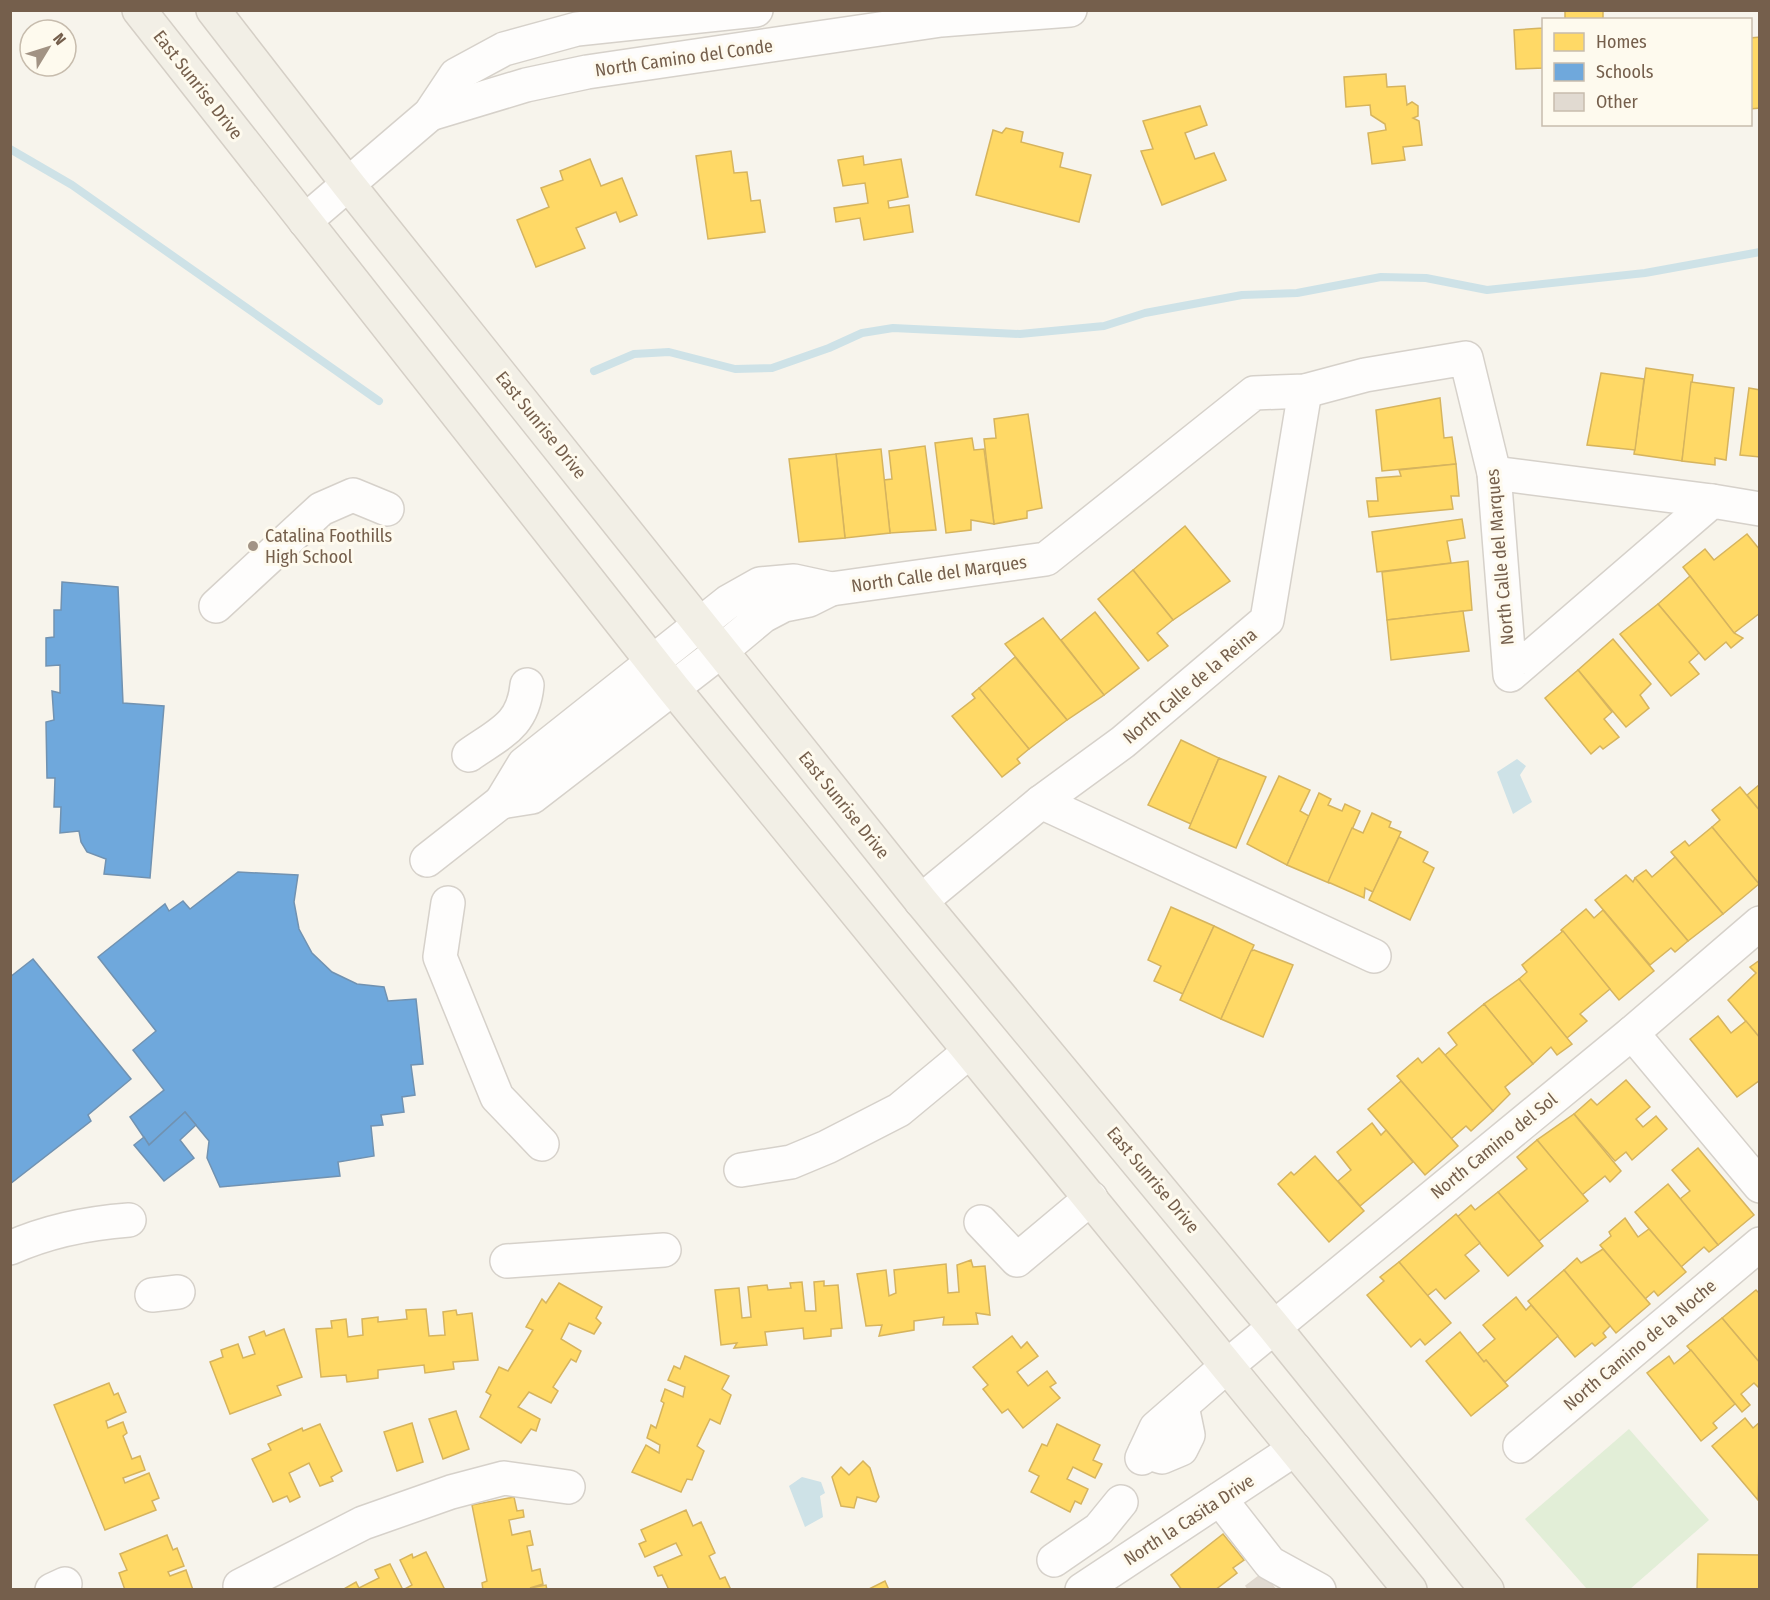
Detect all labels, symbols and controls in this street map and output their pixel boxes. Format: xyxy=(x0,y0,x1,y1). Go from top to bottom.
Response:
north arrow xyxy=(18,18,78,78)
legend xyxy=(1542,18,1752,126)
street label: East Sunrise Drive xyxy=(149,26,247,144)
text: N xyxy=(49,29,70,49)
text: Homes xyxy=(1596,31,1647,53)
street label: North Camino del Conde xyxy=(594,35,774,81)
text: Schools xyxy=(1596,61,1654,83)
text: Other xyxy=(1596,91,1639,113)
street label: East Sunrise Drive xyxy=(491,367,591,483)
street label: North Calle del Marques xyxy=(1481,468,1519,646)
place label: Catalina Foothills High School xyxy=(265,525,393,568)
marker: Catalina Foothills High School xyxy=(246,539,260,553)
street label: North Calle del Marques xyxy=(850,551,1028,597)
street label: North Calle de la Reina xyxy=(1119,623,1262,748)
street label: East Sunrise Drive xyxy=(794,747,894,863)
street label: North Camino del Sol xyxy=(1426,1088,1562,1204)
street label: East Sunrise Drive xyxy=(1102,1122,1204,1238)
street label: North Camino de la Noche xyxy=(1559,1275,1721,1415)
street label: North la Casita Drive xyxy=(1120,1470,1258,1570)

